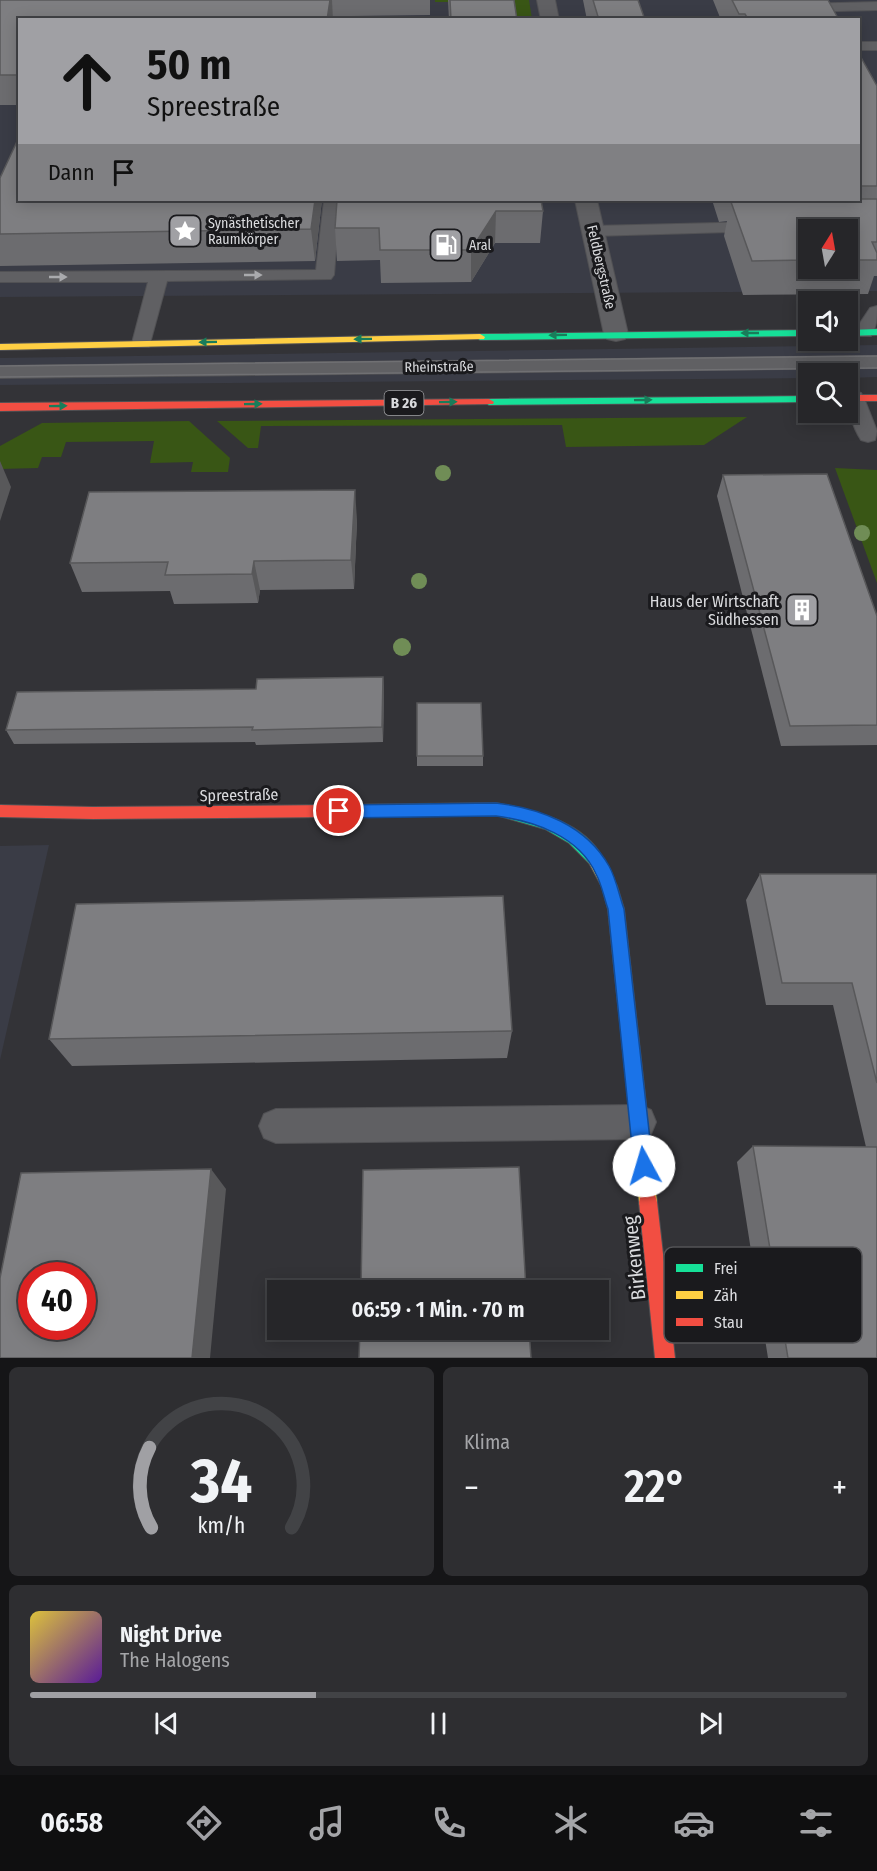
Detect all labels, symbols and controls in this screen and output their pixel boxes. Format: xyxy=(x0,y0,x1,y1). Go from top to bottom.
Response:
text: 50 m xyxy=(147,40,231,90)
icon: ahead xyxy=(48,42,126,120)
text: Spreestraße xyxy=(147,91,280,123)
icon: arrive xyxy=(107,156,140,189)
text: Dann xyxy=(48,159,95,186)
place icon: Synästhetischer Raumkörper xyxy=(167,213,203,249)
place label: Synästhetischer Raumkörper xyxy=(208,215,299,248)
north arrow xyxy=(798,219,858,279)
map controls xyxy=(798,219,858,423)
street label: Feldbergstraße xyxy=(583,223,619,311)
fuel station icon: Aral xyxy=(428,227,464,263)
place label: Aral xyxy=(469,237,492,254)
one-way arrow xyxy=(244,270,263,280)
one-way arrow xyxy=(49,272,68,281)
button: sound xyxy=(798,291,858,351)
one-way arrow xyxy=(741,328,760,338)
one-way arrow xyxy=(549,330,568,340)
one-way arrow xyxy=(354,334,373,343)
one-way arrow xyxy=(198,337,217,347)
street label: Rheinstraße xyxy=(404,358,474,376)
button: search xyxy=(798,363,858,423)
road number: B 26 xyxy=(384,391,424,415)
one-way arrow xyxy=(634,396,653,405)
one-way arrow xyxy=(439,397,458,407)
one-way arrow xyxy=(244,399,263,409)
one-way arrow xyxy=(49,401,68,411)
place label: Haus der Wirtschaft Südhessen xyxy=(650,592,780,629)
building icon: Haus der Wirtschaft Südhessen xyxy=(784,592,820,628)
street label: Spreestraße xyxy=(199,785,279,805)
pin xyxy=(313,785,364,836)
icon: arrive xyxy=(322,794,355,827)
position arrow xyxy=(612,1134,676,1198)
street label: Birkenweg xyxy=(618,1214,650,1301)
legend xyxy=(664,1247,862,1343)
text: Frei xyxy=(714,1259,738,1278)
speed limit sign: 40 xyxy=(18,1262,96,1340)
text: Zäh xyxy=(714,1286,738,1305)
text: 06:59 · 1 Min. · 70 m xyxy=(351,1296,525,1323)
text: Stau xyxy=(714,1313,743,1332)
text: Klima xyxy=(464,1430,510,1454)
text: 34 xyxy=(190,1444,252,1519)
text: 22° xyxy=(624,1460,687,1514)
text: − xyxy=(464,1468,479,1508)
text: + xyxy=(832,1468,847,1508)
text: km/h xyxy=(198,1514,245,1540)
text: Night Drive xyxy=(120,1621,222,1648)
text: The Halogens xyxy=(120,1648,230,1672)
icon: previous xyxy=(150,1707,183,1740)
icon: pause xyxy=(422,1707,455,1740)
icon: next xyxy=(694,1707,727,1740)
icon: directions xyxy=(183,1802,225,1844)
icon: music xyxy=(306,1802,348,1844)
icon: phone xyxy=(428,1802,470,1844)
icon: climate xyxy=(550,1802,592,1844)
icon: car xyxy=(673,1802,715,1844)
icon: filters xyxy=(795,1802,837,1844)
text: 06:58 xyxy=(40,1807,103,1839)

